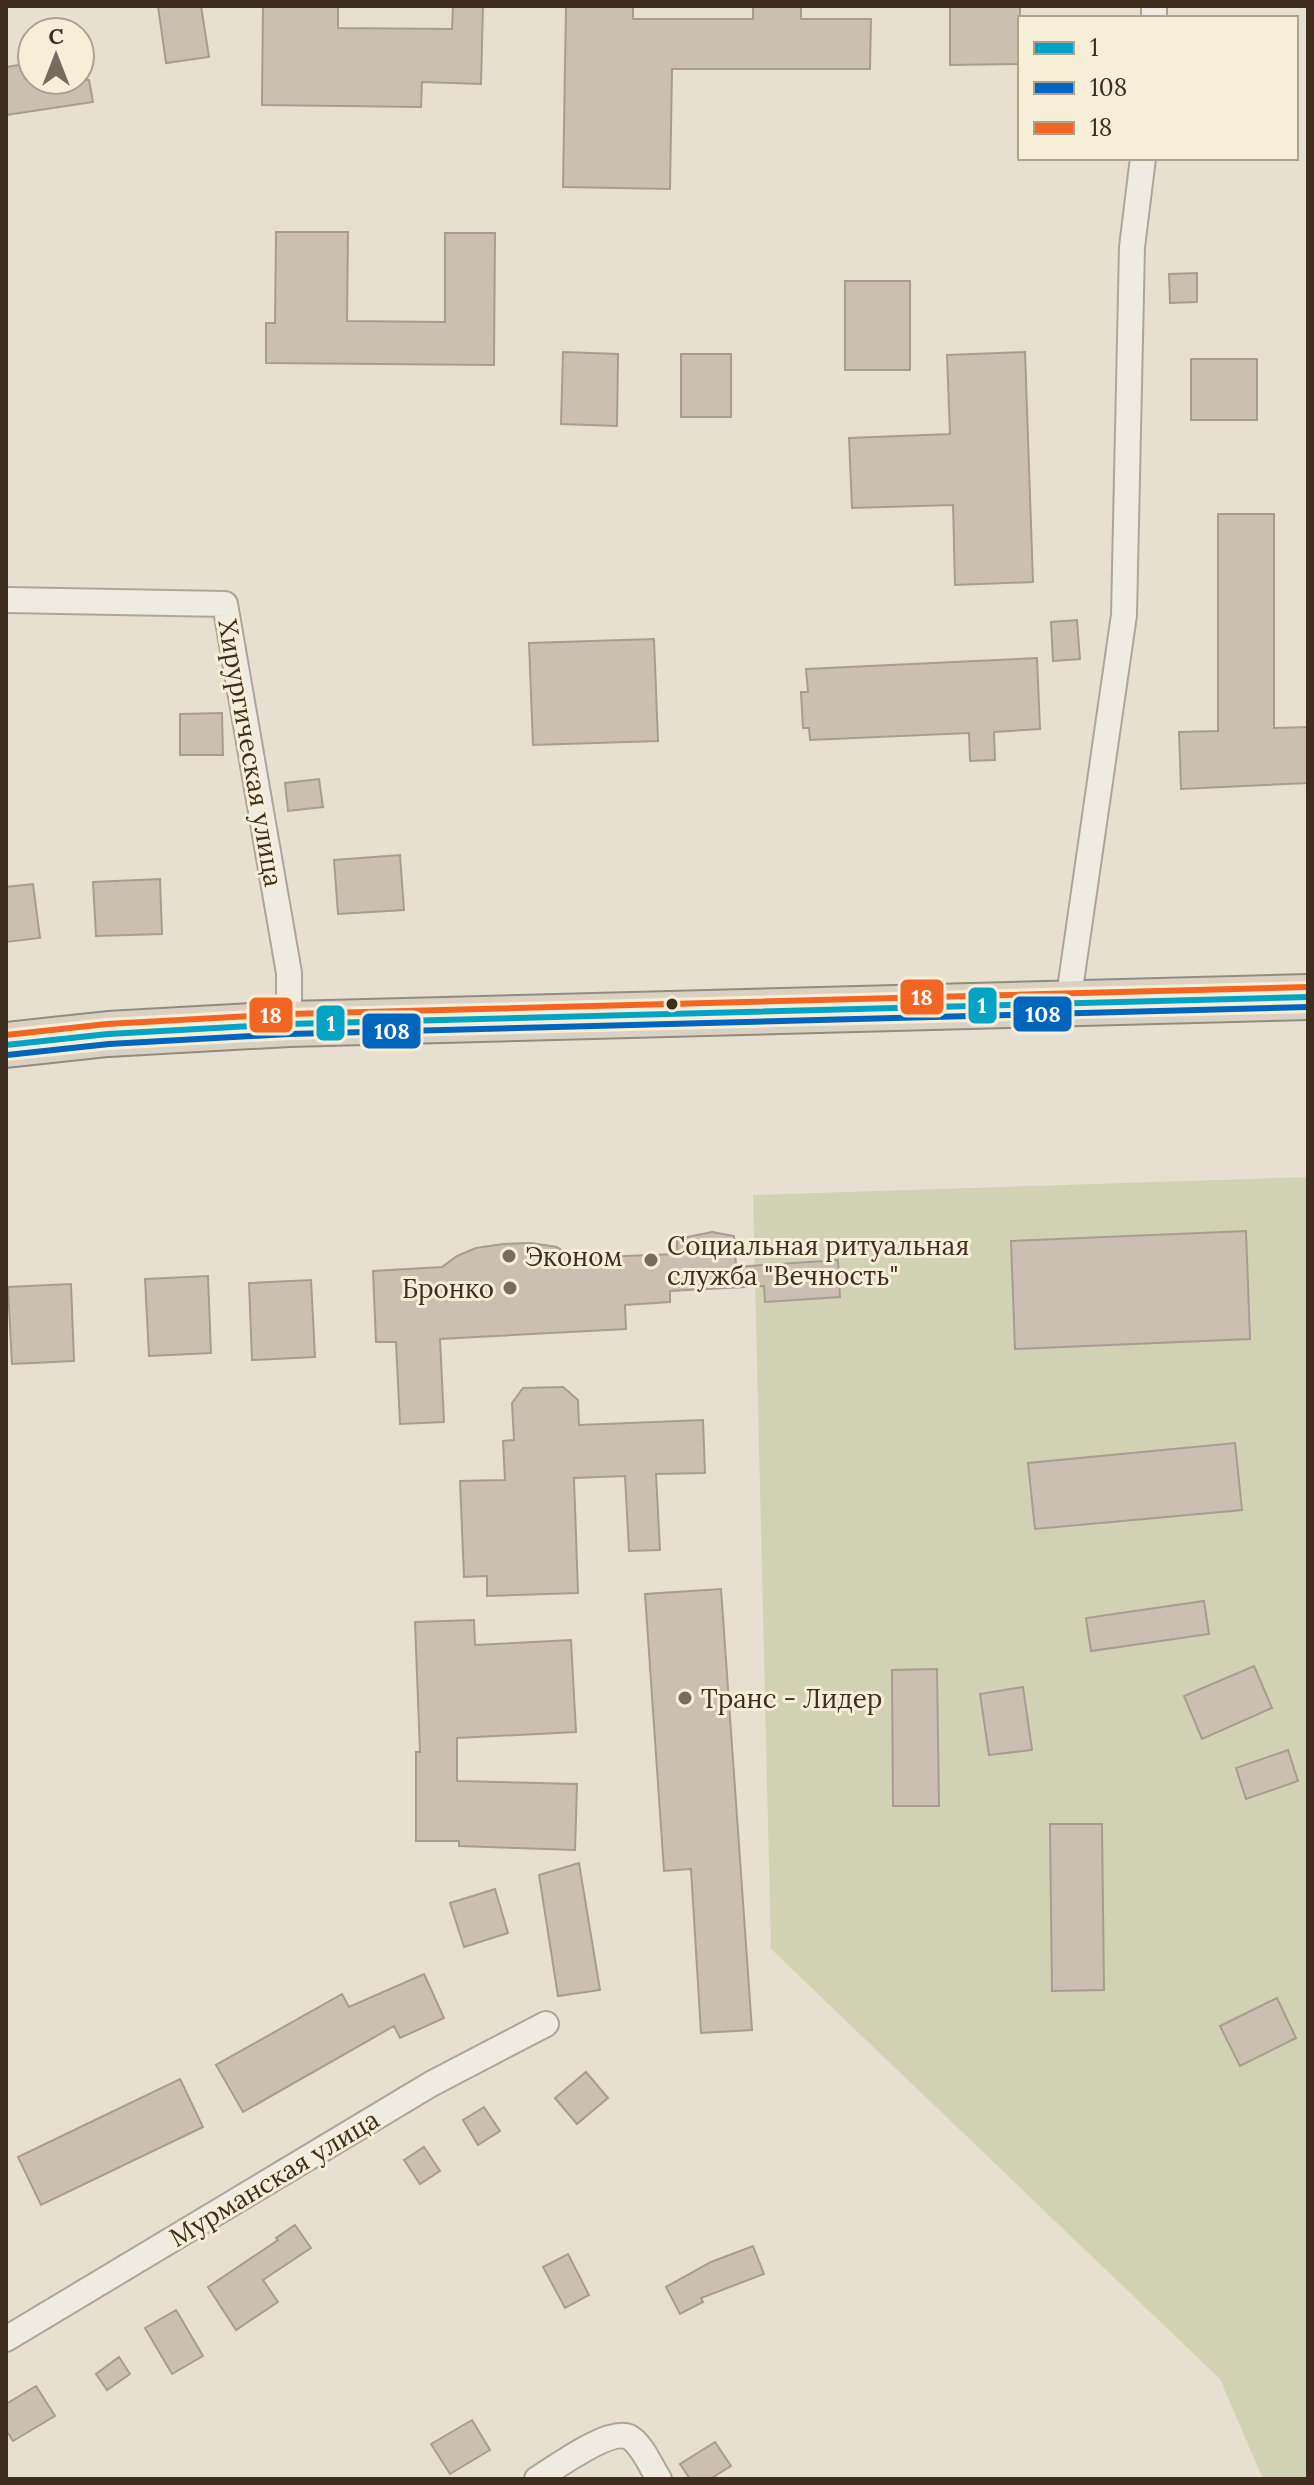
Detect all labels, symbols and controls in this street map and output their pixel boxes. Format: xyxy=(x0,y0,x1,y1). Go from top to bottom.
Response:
north arrow xyxy=(16,16,96,96)
legend xyxy=(1018,16,1298,160)
text: С xyxy=(48,22,64,50)
text: 1 xyxy=(1090,32,1099,63)
text: 108 xyxy=(1090,72,1127,103)
text: 18 xyxy=(1090,112,1112,143)
street label: Хирургическая улица xyxy=(211,617,291,889)
line badge: 18 xyxy=(899,978,945,1016)
text: 18 xyxy=(911,983,933,1011)
line badge: 1 xyxy=(967,986,998,1025)
text: 1 xyxy=(978,991,987,1019)
line badge: 108 xyxy=(1012,995,1073,1033)
line badge: 18 xyxy=(248,996,294,1034)
unlabelled marker xyxy=(664,996,680,1012)
text: 108 xyxy=(1025,1000,1061,1028)
text: 18 xyxy=(260,1001,282,1029)
line badge: 1 xyxy=(315,1004,346,1042)
text: 1 xyxy=(327,1009,336,1037)
line badge: 108 xyxy=(361,1012,422,1050)
text: 108 xyxy=(374,1017,410,1045)
place label: Социальная ритуальная служба "Вечность" xyxy=(667,1229,969,1292)
place label: Эконом xyxy=(525,1240,623,1273)
marker: Эконом xyxy=(500,1247,518,1265)
marker: Социальная ритуальная служба "Вечность" xyxy=(642,1251,660,1269)
place label: Бронко xyxy=(402,1272,494,1305)
marker: Бронко xyxy=(501,1279,519,1297)
place label: Транс - Лидер xyxy=(701,1682,882,1715)
marker: Транс - Лидер xyxy=(676,1689,694,1707)
street label: Мурманская улица xyxy=(163,2102,385,2254)

